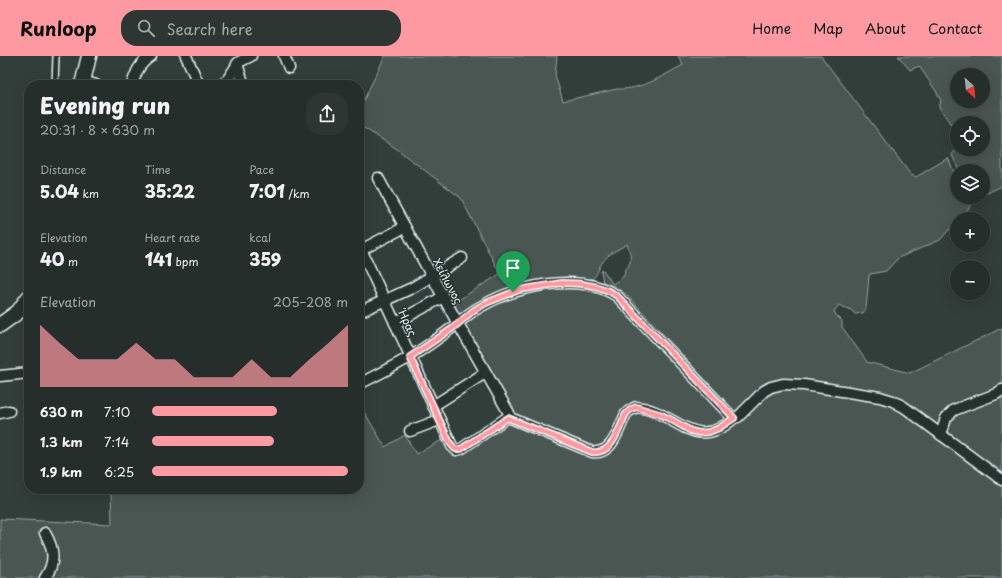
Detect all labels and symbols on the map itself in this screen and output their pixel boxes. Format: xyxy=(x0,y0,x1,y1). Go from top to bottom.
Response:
north arrow xyxy=(950,68,990,108)
pin xyxy=(496,251,530,292)
street label: Χείλωνος xyxy=(429,255,467,307)
street label: Ήρας xyxy=(394,305,422,339)

